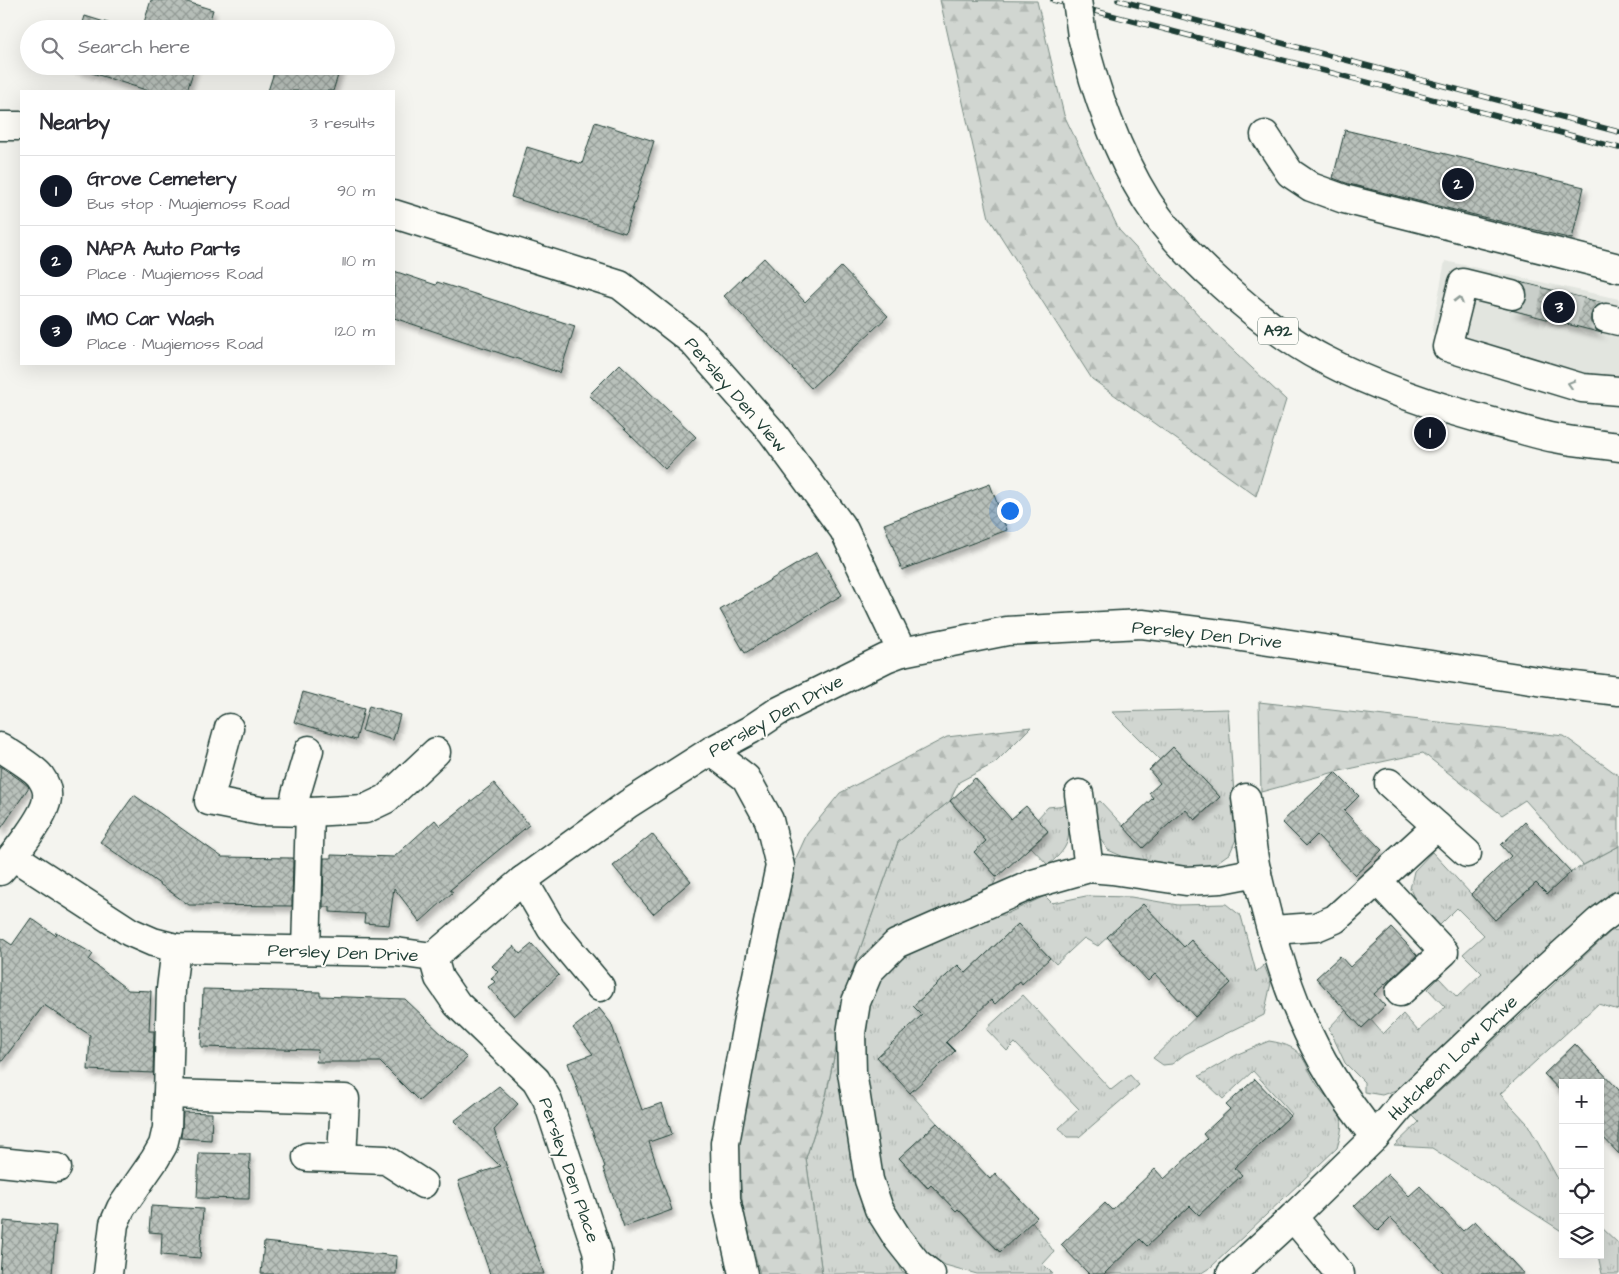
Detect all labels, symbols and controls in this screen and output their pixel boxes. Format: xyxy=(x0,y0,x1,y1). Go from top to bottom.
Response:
search box xyxy=(20,20,395,75)
icon: search xyxy=(38,34,66,62)
text: Search here xyxy=(78,34,190,61)
text: Nearby xyxy=(40,108,110,137)
text: 3 results xyxy=(310,112,375,134)
pin: 2 xyxy=(1442,165,1474,203)
text: Grove Cemetery xyxy=(87,166,237,193)
text: 1 xyxy=(55,180,57,202)
text: 90 m xyxy=(337,180,375,202)
text: Bus stop · Mugiemoss Road xyxy=(87,193,290,215)
text: NAPA Auto Parts xyxy=(87,236,240,263)
text: 2 xyxy=(51,250,61,272)
text: 110 m xyxy=(342,250,375,272)
text: Place · Mugiemoss Road xyxy=(87,263,263,285)
pin: 3 xyxy=(1543,288,1575,326)
one-way arrow xyxy=(1453,297,1463,305)
text: IMO Car Wash xyxy=(87,306,214,333)
road number: A92 xyxy=(1258,318,1298,344)
text: 3 xyxy=(52,320,60,342)
text: 120 m xyxy=(335,320,375,342)
street label: Persley Den View xyxy=(678,332,793,459)
text: Place · Mugiemoss Road xyxy=(87,333,263,355)
one-way arrow xyxy=(1567,380,1575,390)
pin: 1 xyxy=(1414,414,1446,452)
your location xyxy=(997,498,1023,524)
street label: Persley Den Drive xyxy=(1131,615,1284,656)
street label: Persley Den Drive xyxy=(704,668,849,764)
street label: Persley Den Drive xyxy=(267,938,419,969)
street label: Hutcheon Low Drive xyxy=(1383,989,1524,1127)
map controls xyxy=(1559,1079,1604,1259)
button: + xyxy=(1559,1079,1604,1124)
street label: Persley Den Place xyxy=(531,1094,606,1247)
button: − xyxy=(1559,1124,1604,1169)
button: locate xyxy=(1559,1169,1604,1214)
button: layers xyxy=(1559,1214,1604,1259)

